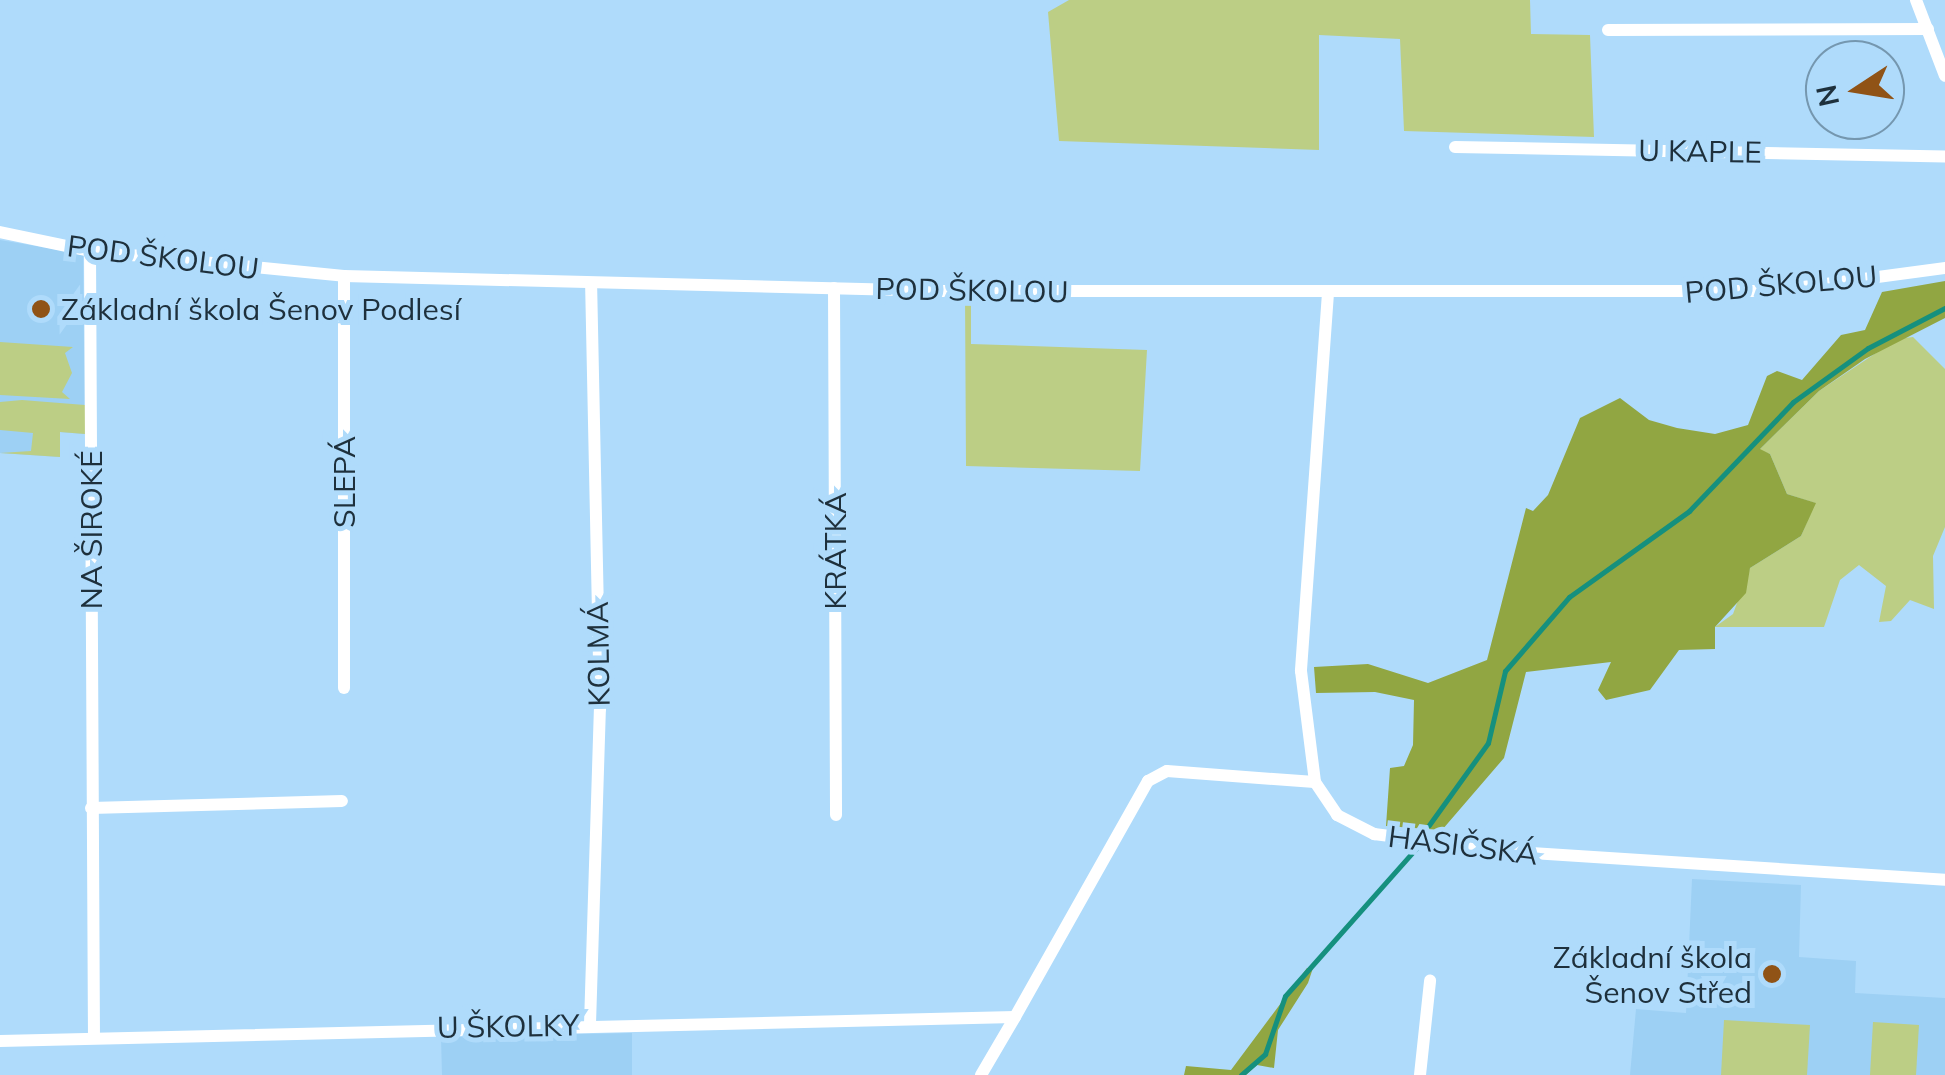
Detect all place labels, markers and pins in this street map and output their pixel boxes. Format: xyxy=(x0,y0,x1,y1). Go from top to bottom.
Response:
place label: Základní škola Šenov Podlesí xyxy=(61,291,461,327)
marker: Základní škola Šenov Podlesí xyxy=(30,298,52,320)
place label: Základní škola Šenov Střed xyxy=(1553,939,1752,1010)
marker: Základní škola Šenov Střed xyxy=(1761,963,1783,985)

